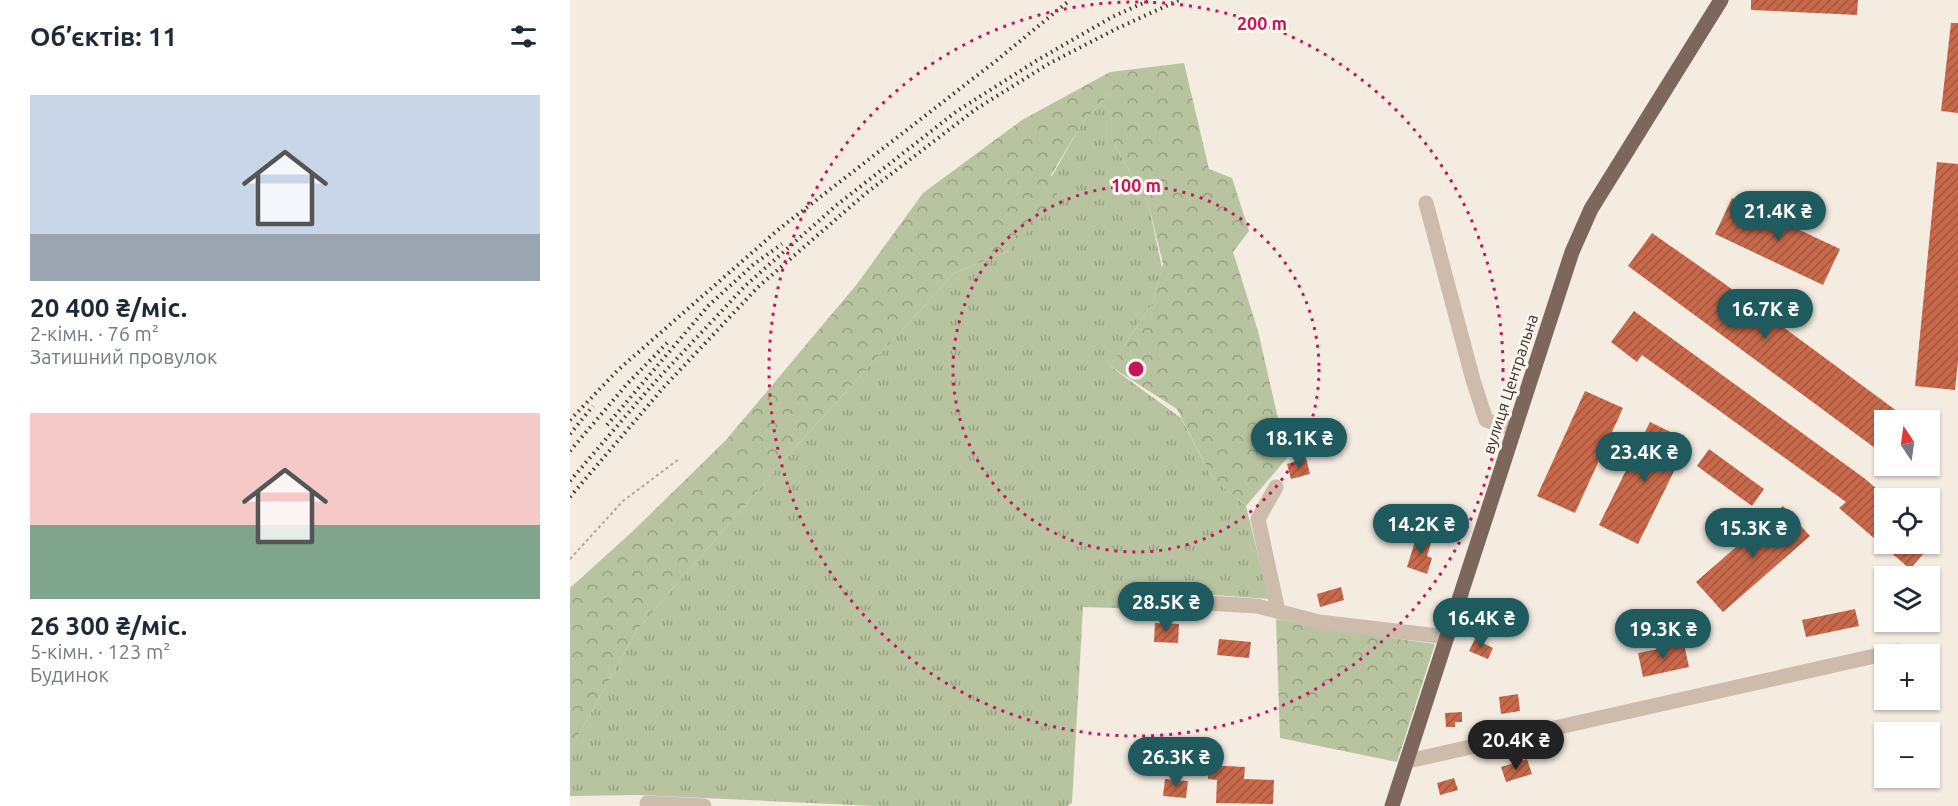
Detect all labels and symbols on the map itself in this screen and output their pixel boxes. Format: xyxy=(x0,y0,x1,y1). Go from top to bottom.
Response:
text: 200 m xyxy=(1237,13,1287,33)
text: 100 m xyxy=(1111,175,1161,195)
pin: 21.4K ₴ xyxy=(1723,191,1833,242)
pin: 16.7K ₴ xyxy=(1710,289,1820,340)
street label: вулиця Центральна xyxy=(1479,312,1541,456)
centre of rings xyxy=(1126,359,1146,379)
north arrow xyxy=(1874,410,1940,476)
pin: 18.1K ₴ xyxy=(1244,418,1354,469)
pin: 23.4K ₴ xyxy=(1589,432,1699,483)
pin: 14.2K ₴ xyxy=(1366,504,1476,555)
pin: 15.3K ₴ xyxy=(1698,508,1808,559)
pin: 28.5K ₴ xyxy=(1111,582,1221,633)
pin: 16.4K ₴ xyxy=(1426,598,1536,649)
pin: 19.3K ₴ xyxy=(1608,609,1718,660)
pin: 20.4K ₴ xyxy=(1461,720,1571,771)
pin: 26.3K ₴ xyxy=(1121,737,1231,788)

